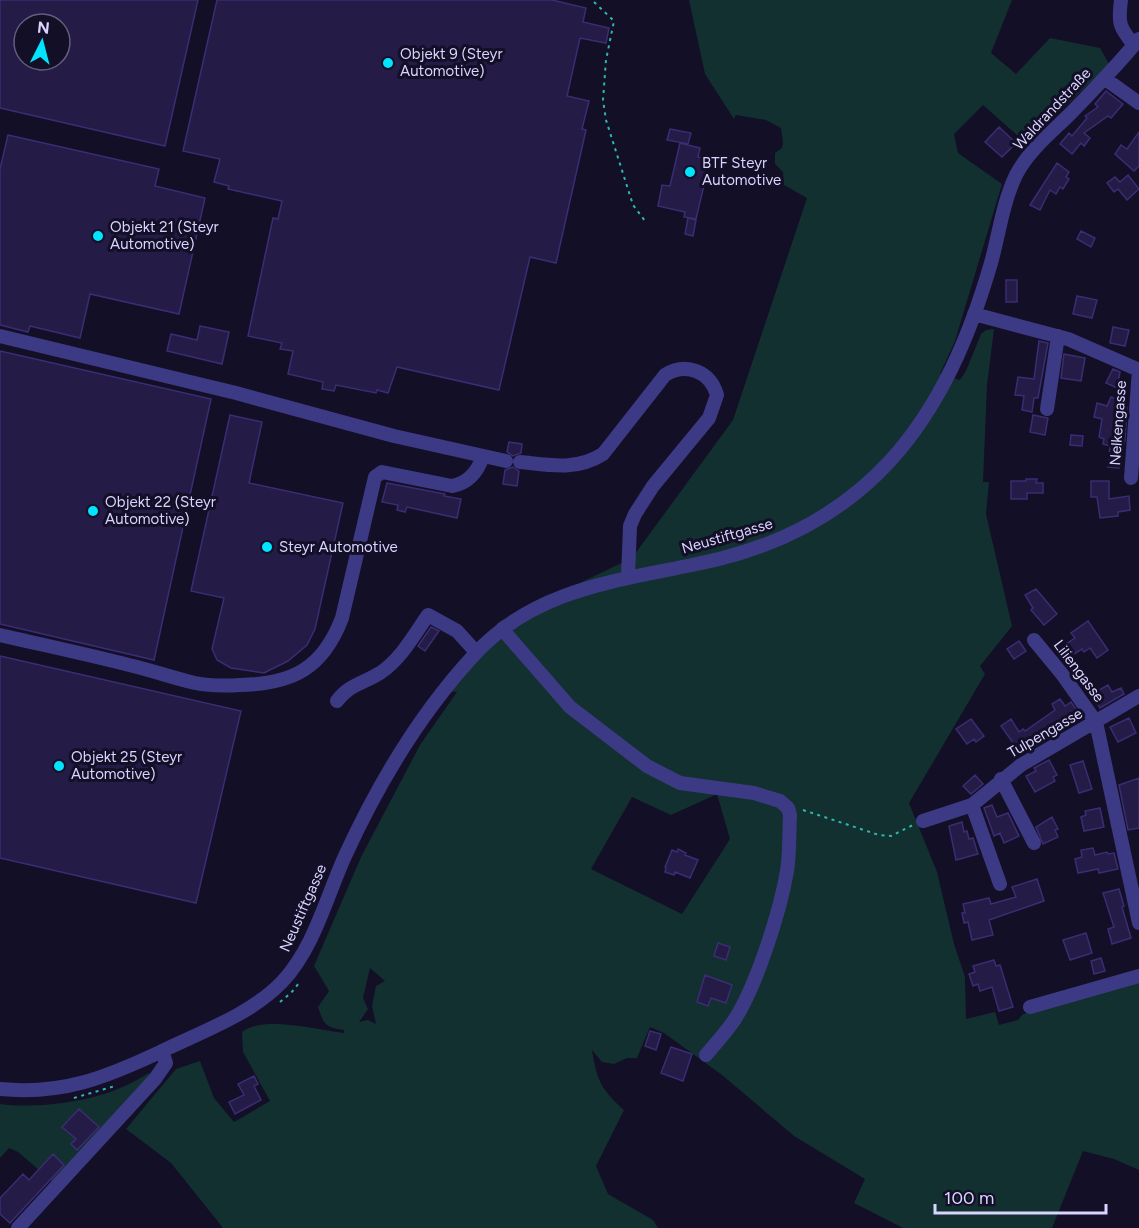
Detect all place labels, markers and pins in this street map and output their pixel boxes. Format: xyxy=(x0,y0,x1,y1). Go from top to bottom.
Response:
place label: Objekt 9 (Steyr Automotive) xyxy=(400,45,503,80)
marker: Objekt 9 (Steyr Automotive) xyxy=(381,56,395,70)
place label: BTF Steyr Automotive xyxy=(702,154,781,189)
marker: BTF Steyr Automotive xyxy=(683,165,697,179)
place label: Objekt 21 (Steyr Automotive) xyxy=(110,218,219,253)
marker: Objekt 21 (Steyr Automotive) xyxy=(91,229,105,243)
place label: Objekt 22 (Steyr Automotive) xyxy=(105,493,216,528)
marker: Objekt 22 (Steyr Automotive) xyxy=(86,504,100,518)
place label: Steyr Automotive xyxy=(279,538,398,556)
marker: Steyr Automotive xyxy=(260,540,274,554)
place label: Objekt 25 (Steyr Automotive) xyxy=(71,748,182,783)
marker: Objekt 25 (Steyr Automotive) xyxy=(52,759,66,773)

